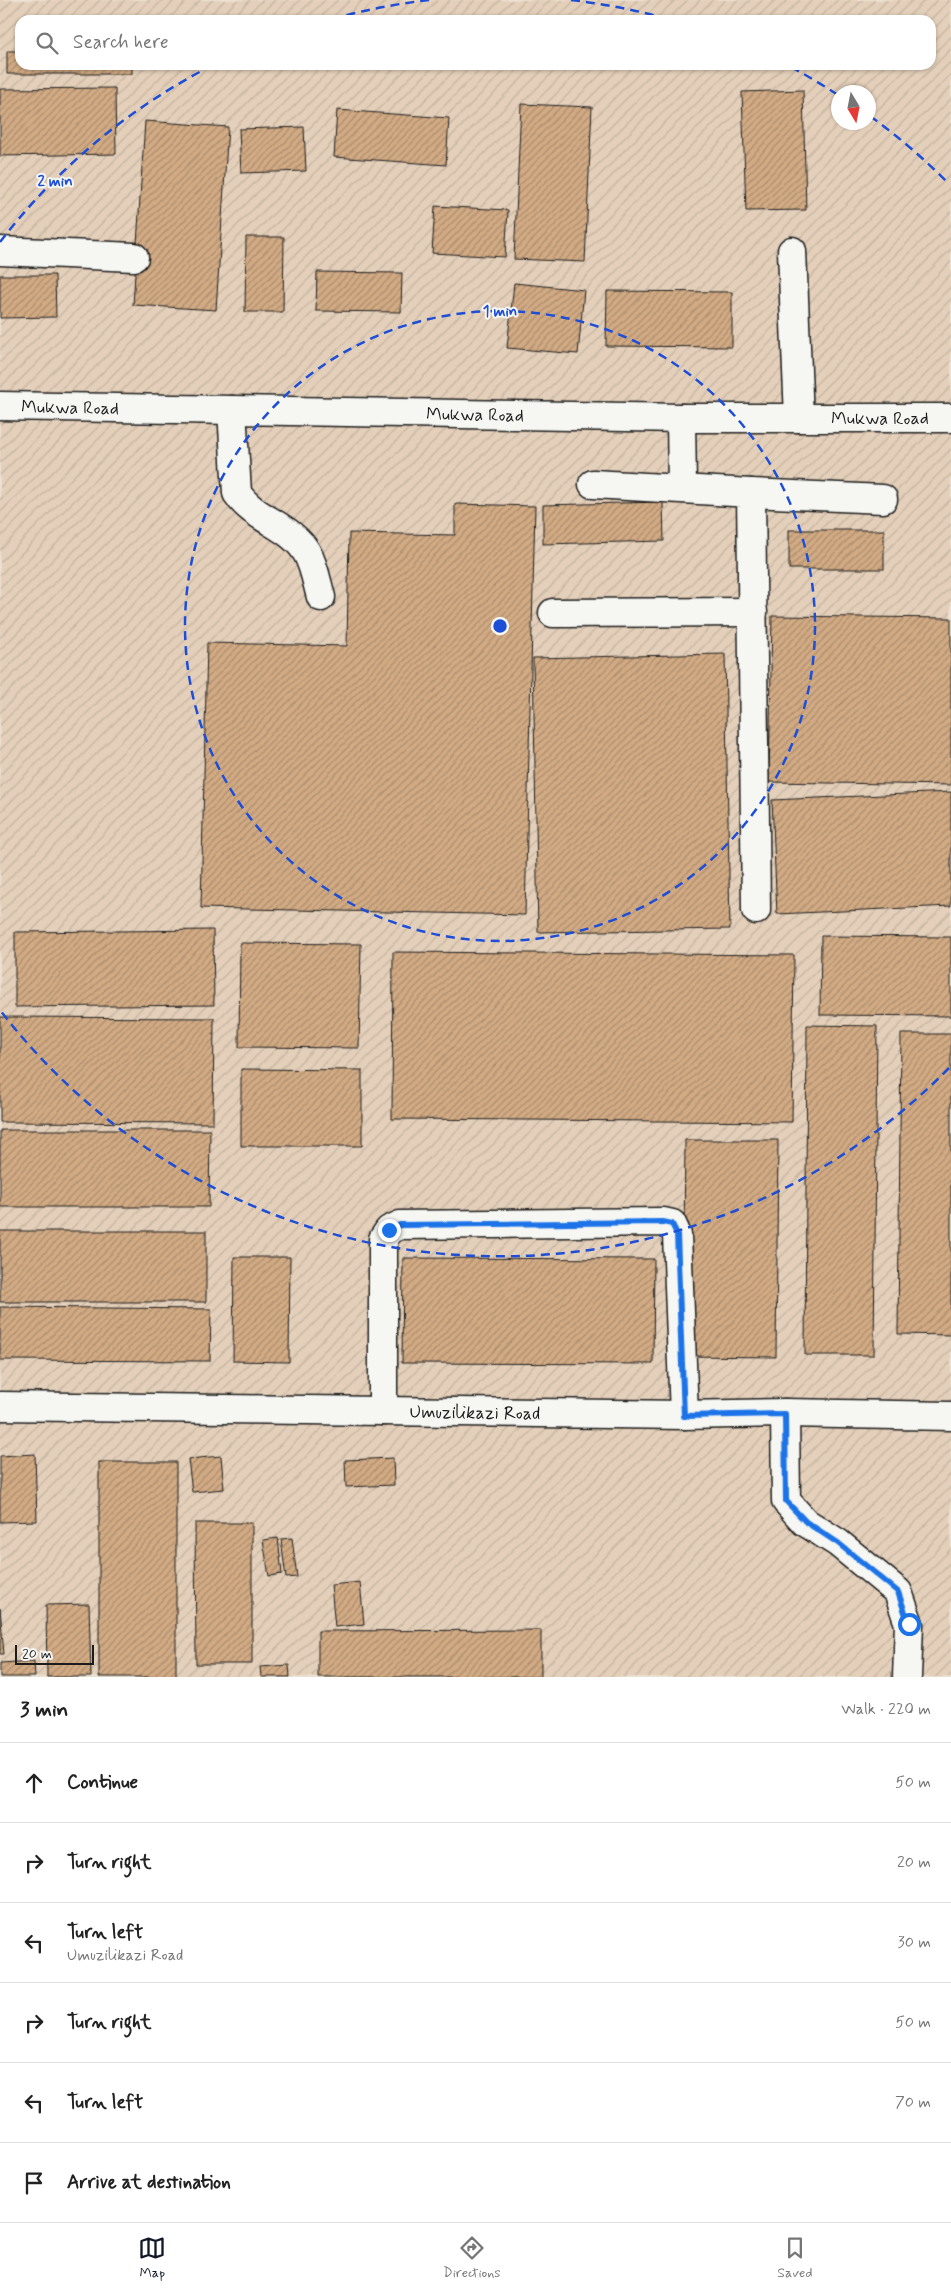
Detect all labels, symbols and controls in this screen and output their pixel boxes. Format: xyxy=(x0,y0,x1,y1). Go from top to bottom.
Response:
search box xyxy=(15,15,936,70)
icon: search xyxy=(33,29,61,57)
text: Search here xyxy=(73,30,169,55)
north arrow xyxy=(831,85,876,130)
text: 2 min xyxy=(37,172,73,192)
text: 1 min xyxy=(483,302,517,322)
street label: Mukwa Road xyxy=(21,395,119,421)
street label: Mukwa Road xyxy=(426,403,524,428)
street label: Mukwa Road xyxy=(831,407,929,431)
centre of rings xyxy=(491,617,509,635)
route end xyxy=(378,1219,401,1242)
street label: Umuzilikazi Road xyxy=(409,1400,541,1426)
route start xyxy=(898,1613,921,1636)
scale bar xyxy=(15,1642,94,1665)
text: 20 m xyxy=(22,1645,52,1663)
text: 3 min xyxy=(20,1696,68,1724)
text: Walk · 220 m xyxy=(841,1699,931,1720)
icon: ahead xyxy=(20,1769,48,1797)
text: Continue xyxy=(67,1770,138,1795)
text: 50 m xyxy=(895,1772,931,1793)
icon: right xyxy=(20,1849,48,1877)
text: Turn right xyxy=(67,1850,151,1875)
text: 20 m xyxy=(897,1852,931,1873)
text: Turn left xyxy=(67,1920,143,1945)
icon: left xyxy=(20,1929,48,1957)
text: 30 m xyxy=(898,1932,931,1953)
text: Umuzilikazi Road xyxy=(67,1945,183,1966)
icon: right xyxy=(20,2009,48,2037)
text: Turn right xyxy=(67,2010,151,2035)
text: 50 m xyxy=(895,2012,931,2033)
icon: left xyxy=(20,2089,48,2117)
text: Turn left xyxy=(67,2090,143,2115)
text: 70 m xyxy=(895,2092,931,2113)
icon: arrive xyxy=(20,2169,48,2197)
text: Arrive at destination xyxy=(67,2170,231,2195)
tab: Map xyxy=(138,2234,166,2282)
tab: Directions xyxy=(443,2234,501,2282)
tab: Saved xyxy=(777,2234,813,2282)

